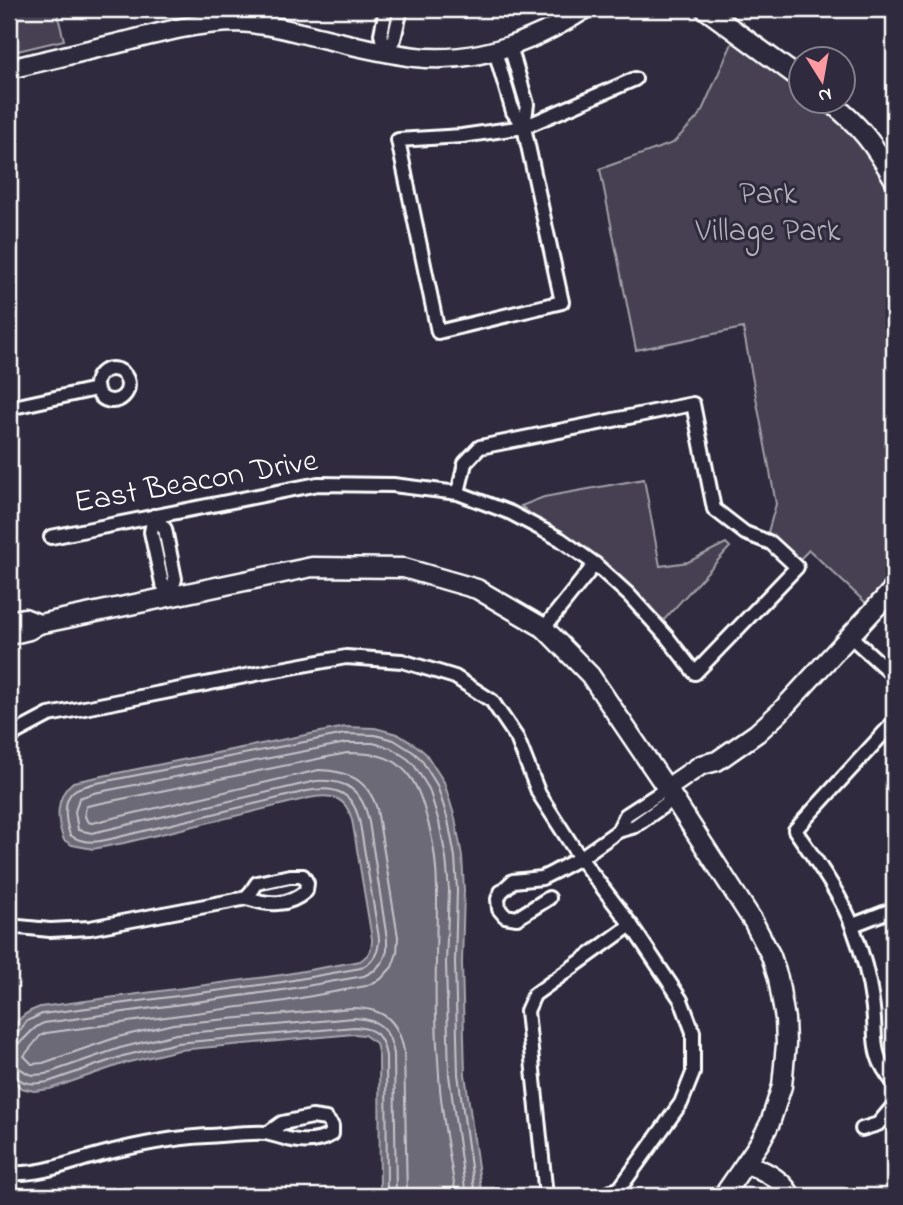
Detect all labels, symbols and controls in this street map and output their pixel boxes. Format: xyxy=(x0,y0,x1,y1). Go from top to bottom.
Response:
north arrow xyxy=(788,46,858,116)
text: N xyxy=(816,80,834,109)
park label: Park Village Park xyxy=(695,172,841,256)
street label: East Beacon Drive xyxy=(71,438,322,528)

